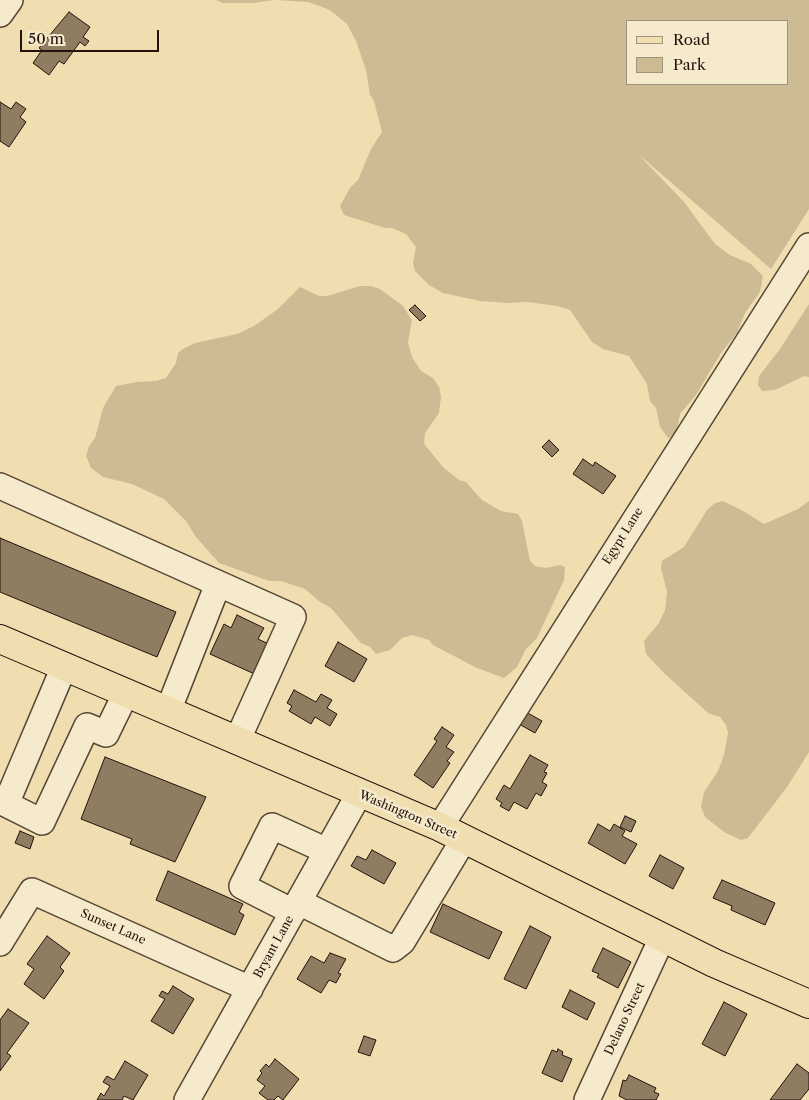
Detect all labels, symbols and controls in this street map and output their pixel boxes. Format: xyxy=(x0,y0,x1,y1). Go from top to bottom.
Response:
scale bar xyxy=(22,20,161,52)
legend xyxy=(626,20,789,85)
text: 50 m xyxy=(28,29,64,48)
text: Road xyxy=(673,30,710,49)
text: Park xyxy=(673,55,706,74)
street label: Egypt Lane xyxy=(600,505,646,567)
street label: Washington Street xyxy=(357,788,459,842)
street label: Sunset Lane xyxy=(78,906,148,948)
street label: Bryant Lane xyxy=(251,913,297,981)
street label: Delano Street xyxy=(602,980,648,1058)

